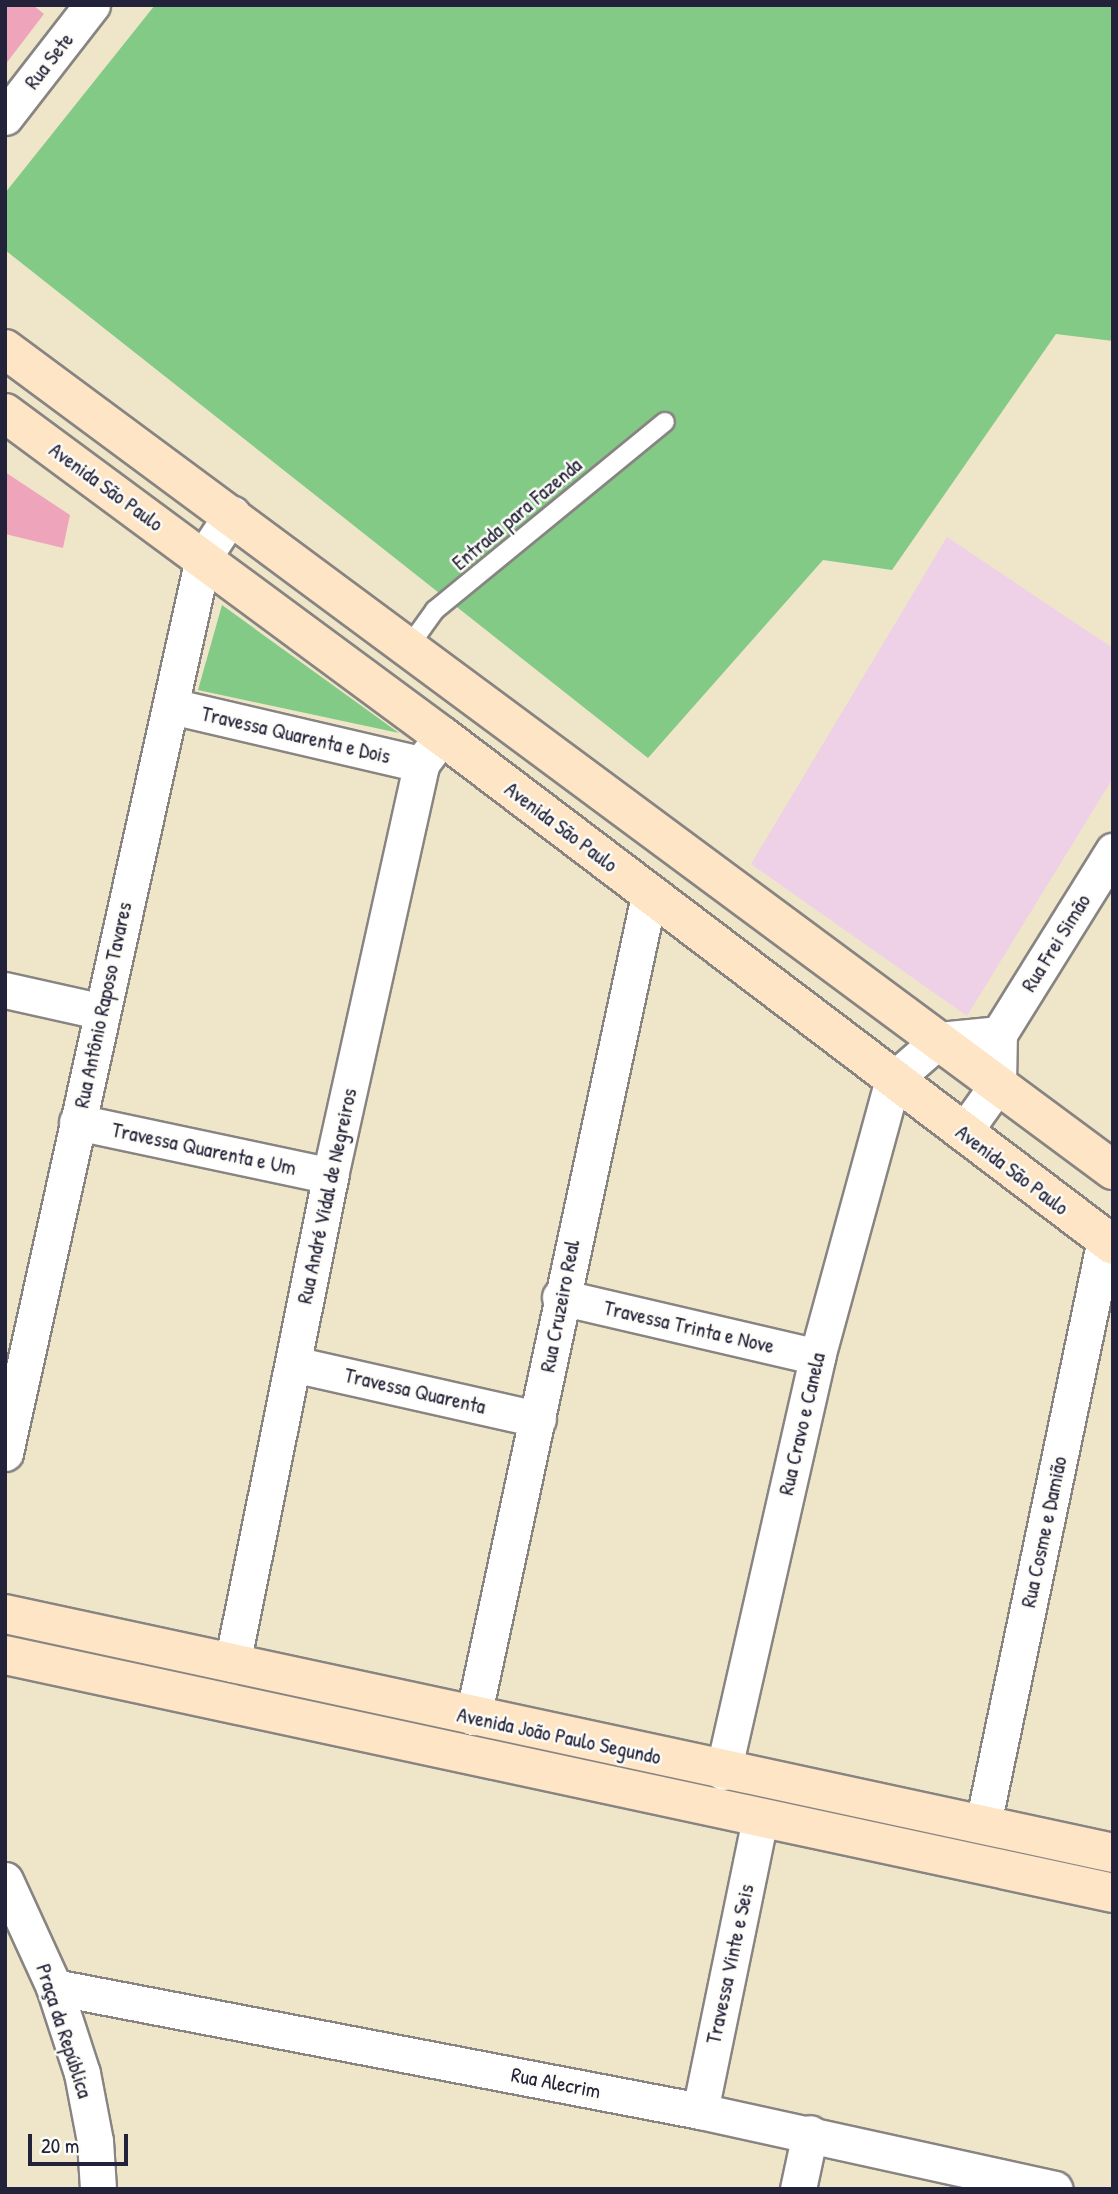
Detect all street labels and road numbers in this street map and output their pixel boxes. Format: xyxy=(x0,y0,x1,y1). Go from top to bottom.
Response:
street label: Rua Sete xyxy=(19,28,79,94)
street label: Avenida São Paulo xyxy=(44,437,168,537)
street label: Entrada para Fazenda xyxy=(447,453,587,575)
street label: Travessa Quarenta e Dois xyxy=(199,701,393,769)
street label: Avenida São Paulo xyxy=(500,776,622,878)
street label: Rua Frei Simão xyxy=(1016,890,1096,996)
street label: Rua Antônio Raposo Tavares xyxy=(69,900,137,1110)
street label: Rua André Vidal de Negreiros xyxy=(292,1086,362,1306)
street label: Travessa Quarenta e Um xyxy=(110,1117,298,1181)
street label: Avenida São Paulo xyxy=(951,1119,1073,1221)
street label: Rua Cruzeiro Real xyxy=(535,1238,585,1374)
street label: Travessa Trinta e Nove xyxy=(601,1295,777,1359)
street label: Rua Cravo e Canela xyxy=(773,1350,831,1498)
street label: Travessa Quarenta xyxy=(342,1363,488,1419)
street label: Rua Cosme e Damião xyxy=(1016,1454,1072,1610)
street label: Avenida João Paulo Segundo xyxy=(455,1702,663,1770)
street label: Travessa Vinte e Seis xyxy=(701,1882,759,2046)
street label: Praça da República xyxy=(30,1961,98,2101)
street label: Rua Alecrim xyxy=(509,2062,603,2104)

